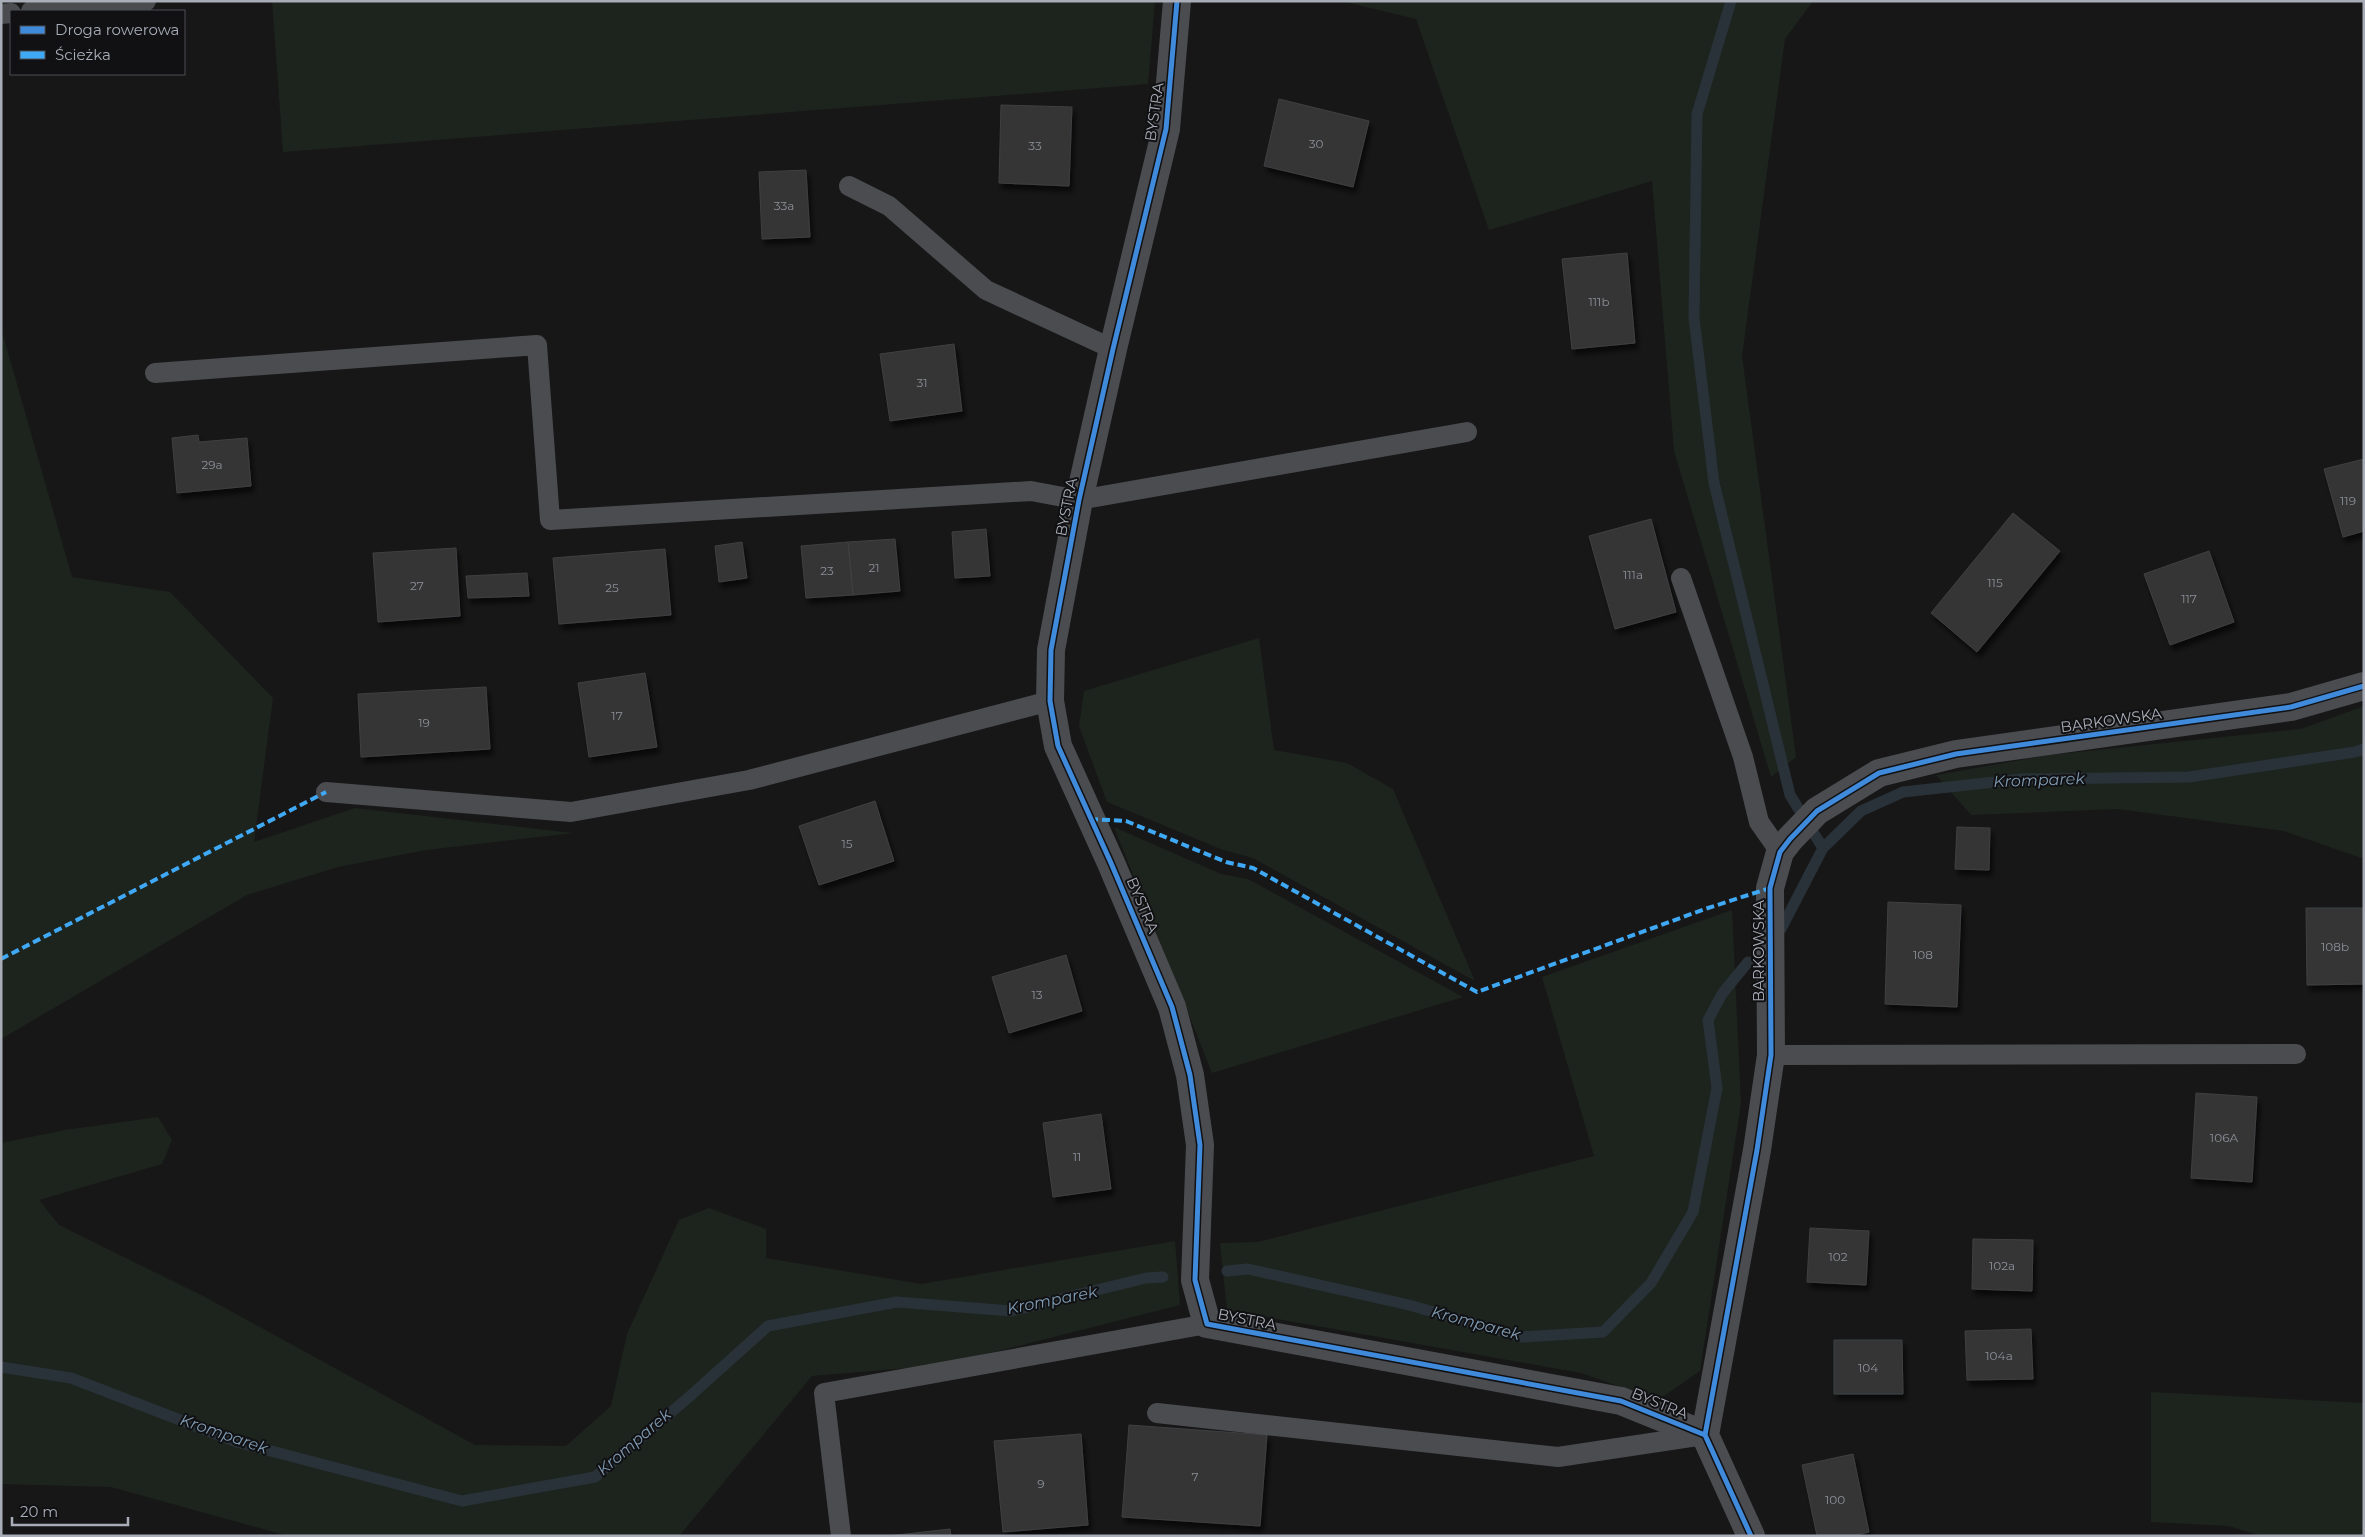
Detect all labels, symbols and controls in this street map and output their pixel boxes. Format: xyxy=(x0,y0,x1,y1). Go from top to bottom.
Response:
legend xyxy=(10,10,185,75)
text: Droga rowerowa xyxy=(55,20,179,39)
text: Ścieżka xyxy=(55,45,111,64)
street label: BYSTRA xyxy=(1140,81,1168,143)
house number: 30 xyxy=(1309,136,1323,151)
house number: 33 xyxy=(1028,138,1042,153)
house number: 33a xyxy=(774,198,794,213)
house number: 111b xyxy=(1588,294,1610,309)
house number: 31 xyxy=(916,375,928,390)
house number: 29a xyxy=(201,457,223,472)
street label: BYSTRA xyxy=(1051,476,1081,538)
house number: 119 xyxy=(2340,493,2356,508)
house number: 21 xyxy=(868,560,880,575)
house number: 23 xyxy=(820,563,834,578)
house number: 111a xyxy=(1623,567,1643,582)
house number: 115 xyxy=(1987,575,2003,590)
house number: 27 xyxy=(410,578,424,593)
house number: 25 xyxy=(605,580,619,595)
house number: 117 xyxy=(2181,591,2197,606)
street label: BARKOWSKA xyxy=(2059,703,2163,736)
house number: 17 xyxy=(611,708,623,723)
house number: 19 xyxy=(418,715,430,730)
water label: Kromparek xyxy=(1993,769,2087,791)
house number: 15 xyxy=(841,836,853,851)
street label: BYSTRA xyxy=(1123,874,1163,936)
street label: BARKOWSKA xyxy=(1749,900,1768,1002)
house number: 108b xyxy=(2321,939,2349,954)
house number: 108 xyxy=(1913,947,1933,962)
house number: 13 xyxy=(1031,987,1043,1002)
house number: 106A xyxy=(2210,1130,2239,1145)
house number: 11 xyxy=(1073,1149,1081,1164)
house number: 102 xyxy=(1828,1249,1848,1264)
house number: 102a xyxy=(1989,1258,2015,1273)
water label: Kromparek xyxy=(1005,1282,1100,1318)
water label: Kromparek xyxy=(1429,1302,1524,1344)
street label: BYSTRA xyxy=(1216,1304,1278,1334)
house number: 104a xyxy=(1985,1348,2013,1363)
house number: 104 xyxy=(1858,1360,1878,1375)
street label: BYSTRA xyxy=(1629,1383,1691,1423)
water label: Kromparek xyxy=(593,1404,676,1479)
water label: Kromparek xyxy=(178,1410,272,1458)
house number: 7 xyxy=(1191,1469,1199,1484)
house number: 9 xyxy=(1037,1476,1045,1491)
house number: 100 xyxy=(1825,1492,1845,1507)
scale bar xyxy=(12,1494,129,1526)
text: 20 m xyxy=(20,1502,58,1521)

